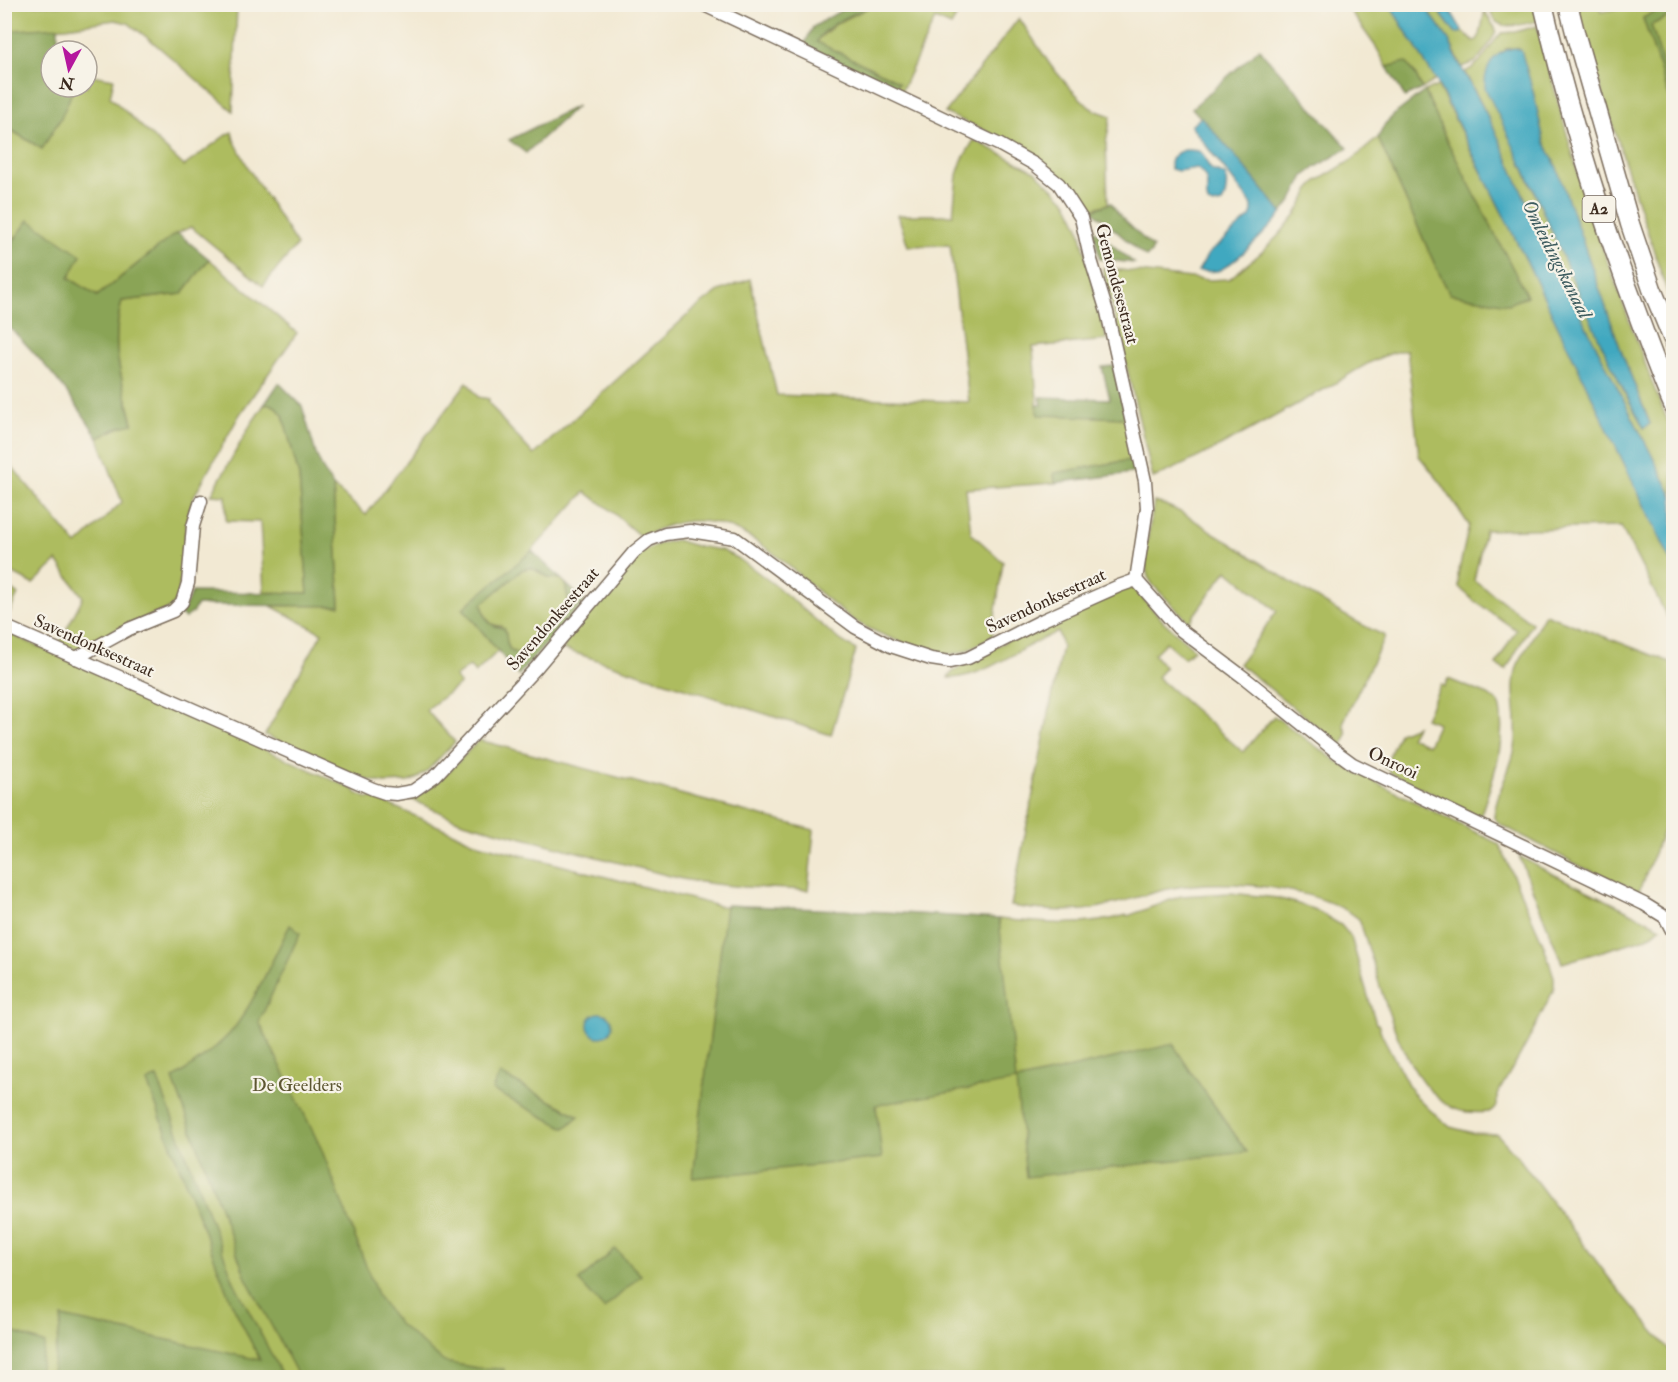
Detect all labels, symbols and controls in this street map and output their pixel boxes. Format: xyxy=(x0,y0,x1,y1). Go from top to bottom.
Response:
north arrow xyxy=(39,39,99,99)
text: N xyxy=(58,72,77,94)
water label: Omleidingskanaal xyxy=(1516,195,1599,325)
road number: A2 xyxy=(1582,196,1616,222)
street label: Gemondesestraat xyxy=(1090,221,1144,347)
street label: Savendonksestraat xyxy=(502,562,604,676)
street label: Savendonksestraat xyxy=(982,563,1110,639)
street label: Savendonksestraat xyxy=(30,609,158,683)
street label: Onrooi xyxy=(1364,741,1422,785)
park label: De Geelders xyxy=(252,1074,342,1097)

